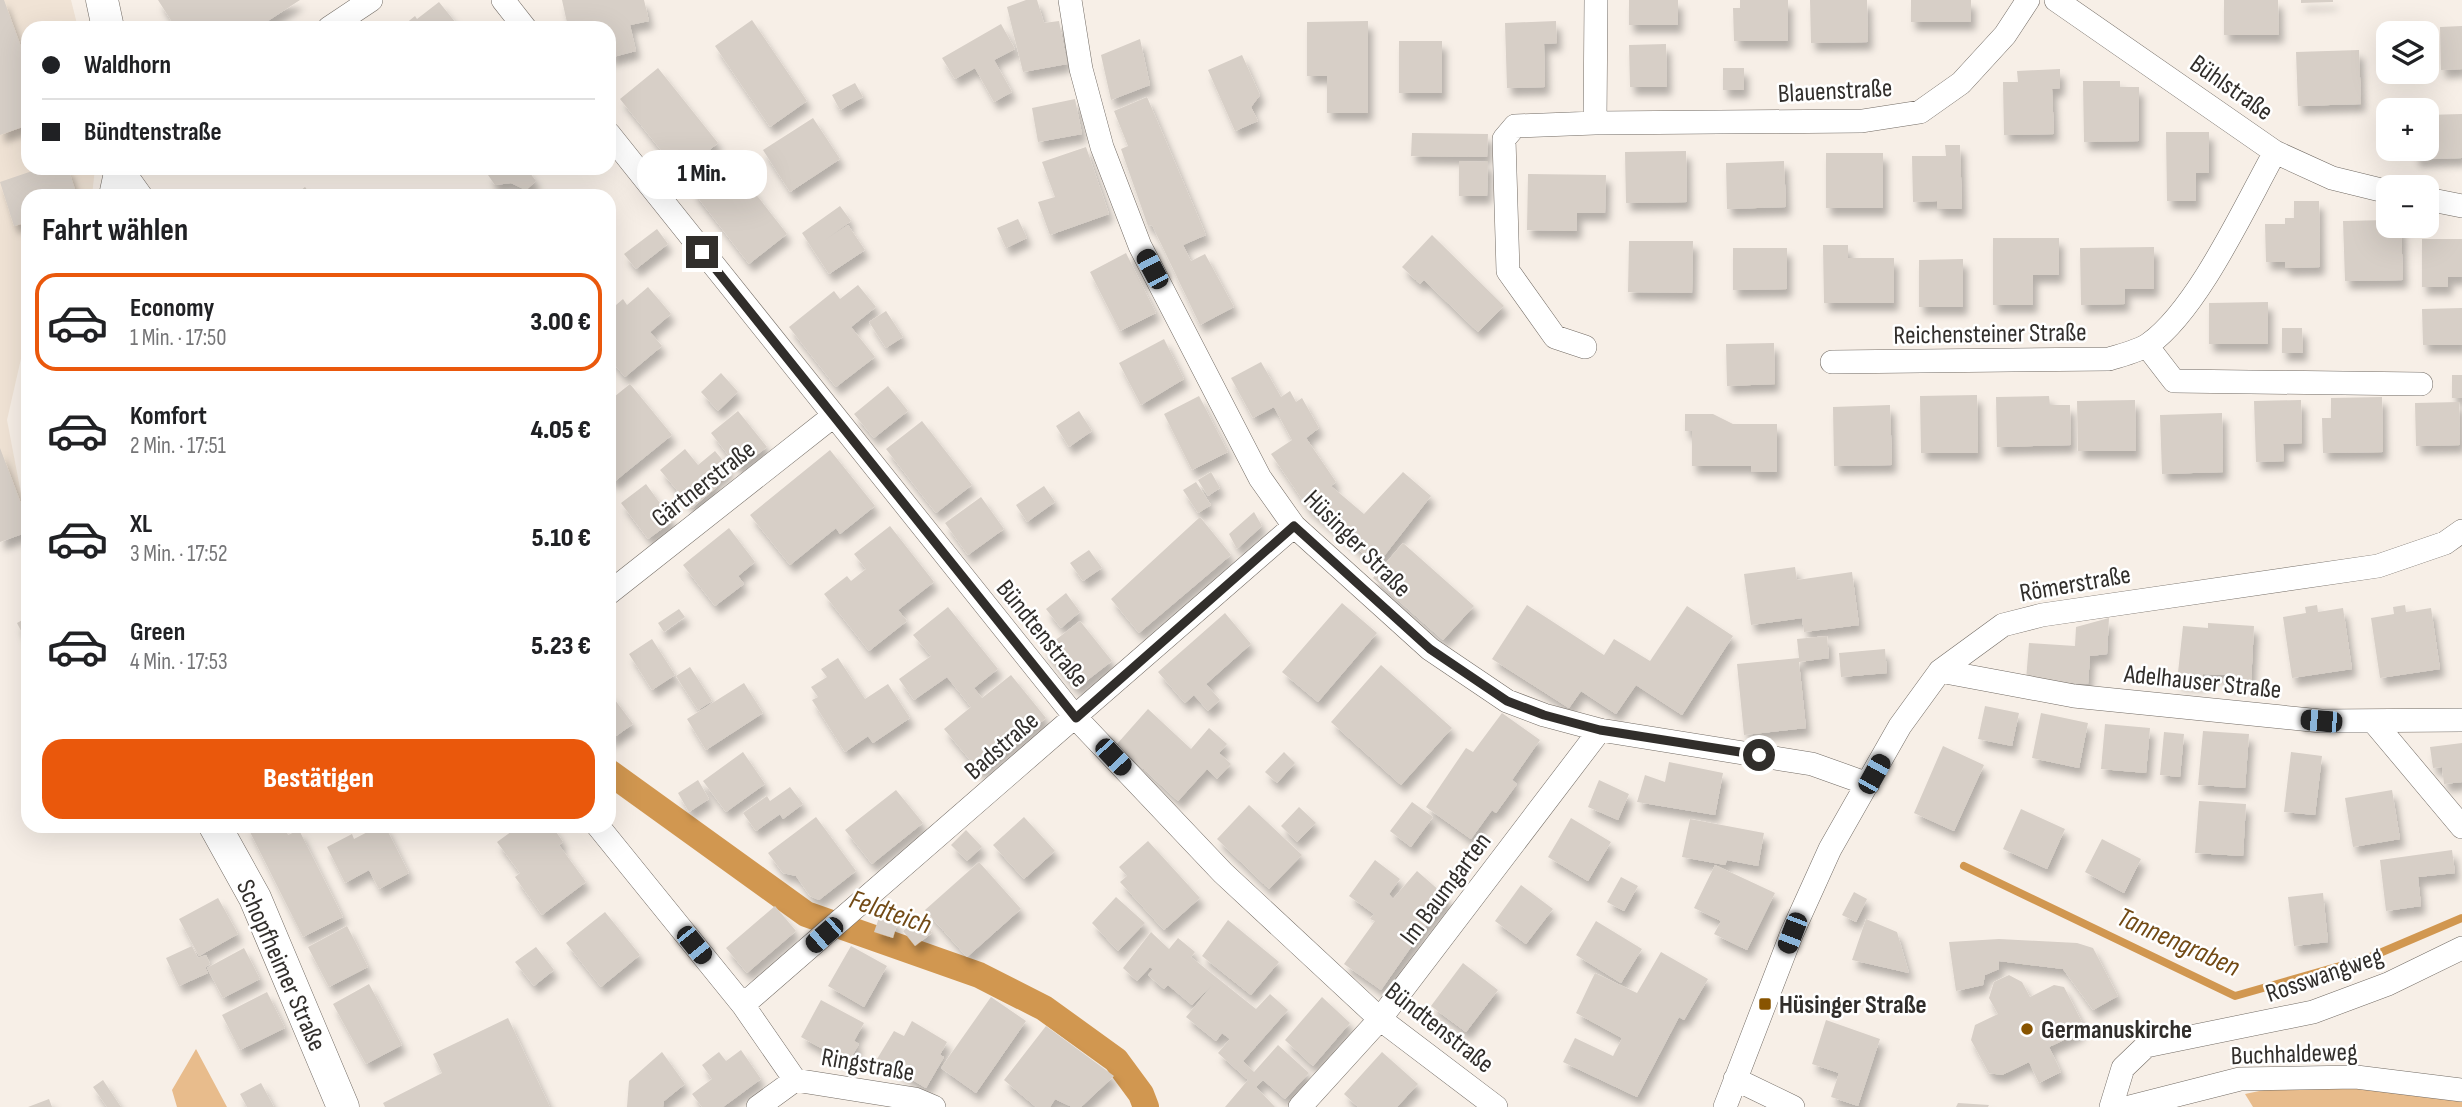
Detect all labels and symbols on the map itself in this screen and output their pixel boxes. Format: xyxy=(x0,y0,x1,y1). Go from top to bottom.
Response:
street label: Bühlstraße xyxy=(2184,49,2279,128)
street label: Blauenstraße xyxy=(1777,73,1893,110)
callout: 1 Min. xyxy=(637,150,767,200)
route end xyxy=(686,236,718,268)
car xyxy=(1133,246,1172,292)
street label: Reichensteiner Straße xyxy=(1893,317,2087,352)
street label: Gärtnerstraße xyxy=(646,434,762,534)
street label: Hüsinger Straße xyxy=(1297,484,1417,604)
street label: Römerstraße xyxy=(2017,559,2133,610)
street label: Bündtenstraße xyxy=(989,574,1095,694)
street label: Adelhauser Straße xyxy=(2122,659,2283,706)
street label: Badstraße xyxy=(959,706,1045,787)
car xyxy=(2300,709,2343,733)
car xyxy=(1091,734,1136,780)
route start xyxy=(1743,739,1775,771)
car xyxy=(1855,751,1894,797)
street label: Im Baumgarten xyxy=(1394,827,1498,951)
street label: Schopfheimer Straße xyxy=(229,875,332,1056)
water label: Feldteich xyxy=(845,883,936,942)
water label: Tannengraben xyxy=(2112,901,2245,984)
car xyxy=(1775,910,1810,956)
car xyxy=(802,913,847,957)
car xyxy=(673,922,716,968)
street label: Rosswangweg xyxy=(2262,941,2387,1010)
street label: Bündtenstraße xyxy=(1379,976,1500,1080)
place label: Hüsinger Straße xyxy=(1779,990,1927,1021)
marker: Hüsinger Straße xyxy=(1757,996,1773,1012)
place label: Germanuskirche xyxy=(2041,1015,2192,1046)
marker: Germanuskirche xyxy=(2019,1021,2035,1037)
street label: Buchhaldeweg xyxy=(2230,1037,2358,1072)
street label: Ringstraße xyxy=(819,1042,917,1089)

